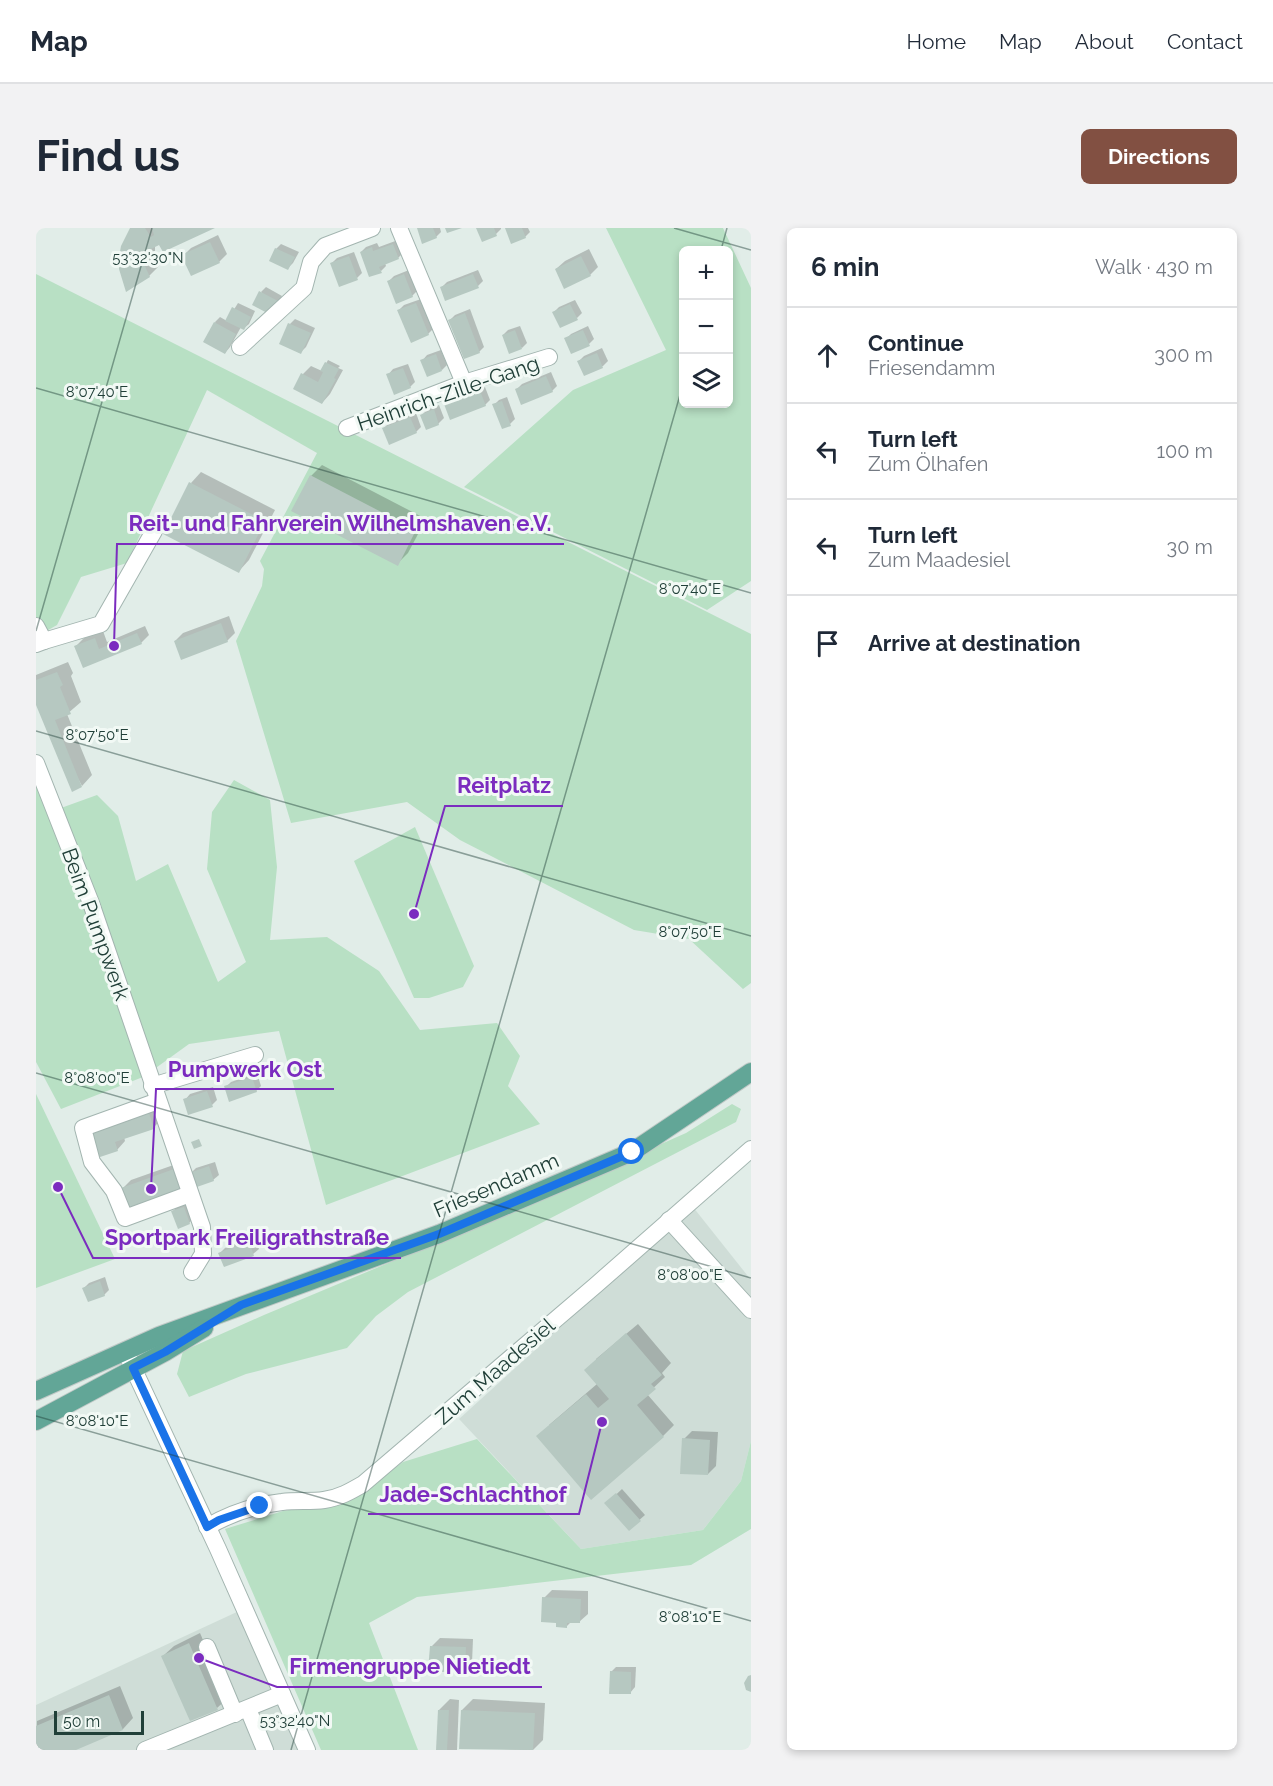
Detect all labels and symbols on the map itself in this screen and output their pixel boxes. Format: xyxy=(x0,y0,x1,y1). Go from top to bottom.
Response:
text: 53°32'30"N xyxy=(112,249,184,267)
street label: Heinrich-Zille-Gang xyxy=(354,350,542,436)
text: 8°07'40"E xyxy=(66,383,128,401)
callout: Reit- und Fahrverein Wilhelmshaven e.V. xyxy=(117,504,564,544)
text: Reit- und Fahrverein Wilhelmshaven e.V. xyxy=(129,510,551,536)
text: 8°07'40"E xyxy=(659,580,721,598)
text: 8°07'50"E xyxy=(65,726,129,744)
callout: Reitplatz xyxy=(445,766,563,806)
text: Reitplatz xyxy=(457,772,551,798)
street label: Beim Pumpwerk xyxy=(57,844,135,1004)
text: 8°07'50"E xyxy=(658,923,722,941)
callout: Pumpwerk Ost xyxy=(156,1049,334,1089)
text: Pumpwerk Ost xyxy=(168,1056,323,1082)
text: 8°08'00"E xyxy=(64,1069,130,1087)
route start xyxy=(618,1138,644,1164)
street label: Friesendamm xyxy=(430,1147,562,1223)
callout: Sportpark Freiligrathstraße xyxy=(93,1218,401,1258)
text: Sportpark Freiligrathstraße xyxy=(105,1224,389,1250)
text: 8°08'00"E xyxy=(657,1266,723,1284)
street label: Zum Maadesiel xyxy=(430,1312,560,1429)
text: 8°08'10"E xyxy=(66,1412,128,1430)
callout: Jade-Schlachthof xyxy=(368,1474,579,1514)
text: Jade-Schlachthof xyxy=(379,1481,568,1507)
route end xyxy=(246,1492,272,1518)
text: 8°08'10"E xyxy=(659,1608,721,1626)
callout: Firmengruppe Nietiedt xyxy=(277,1647,542,1687)
text: Firmengruppe Nietiedt xyxy=(289,1653,531,1679)
scale bar xyxy=(54,1708,144,1736)
text: 53°32'40"N xyxy=(260,1712,330,1730)

